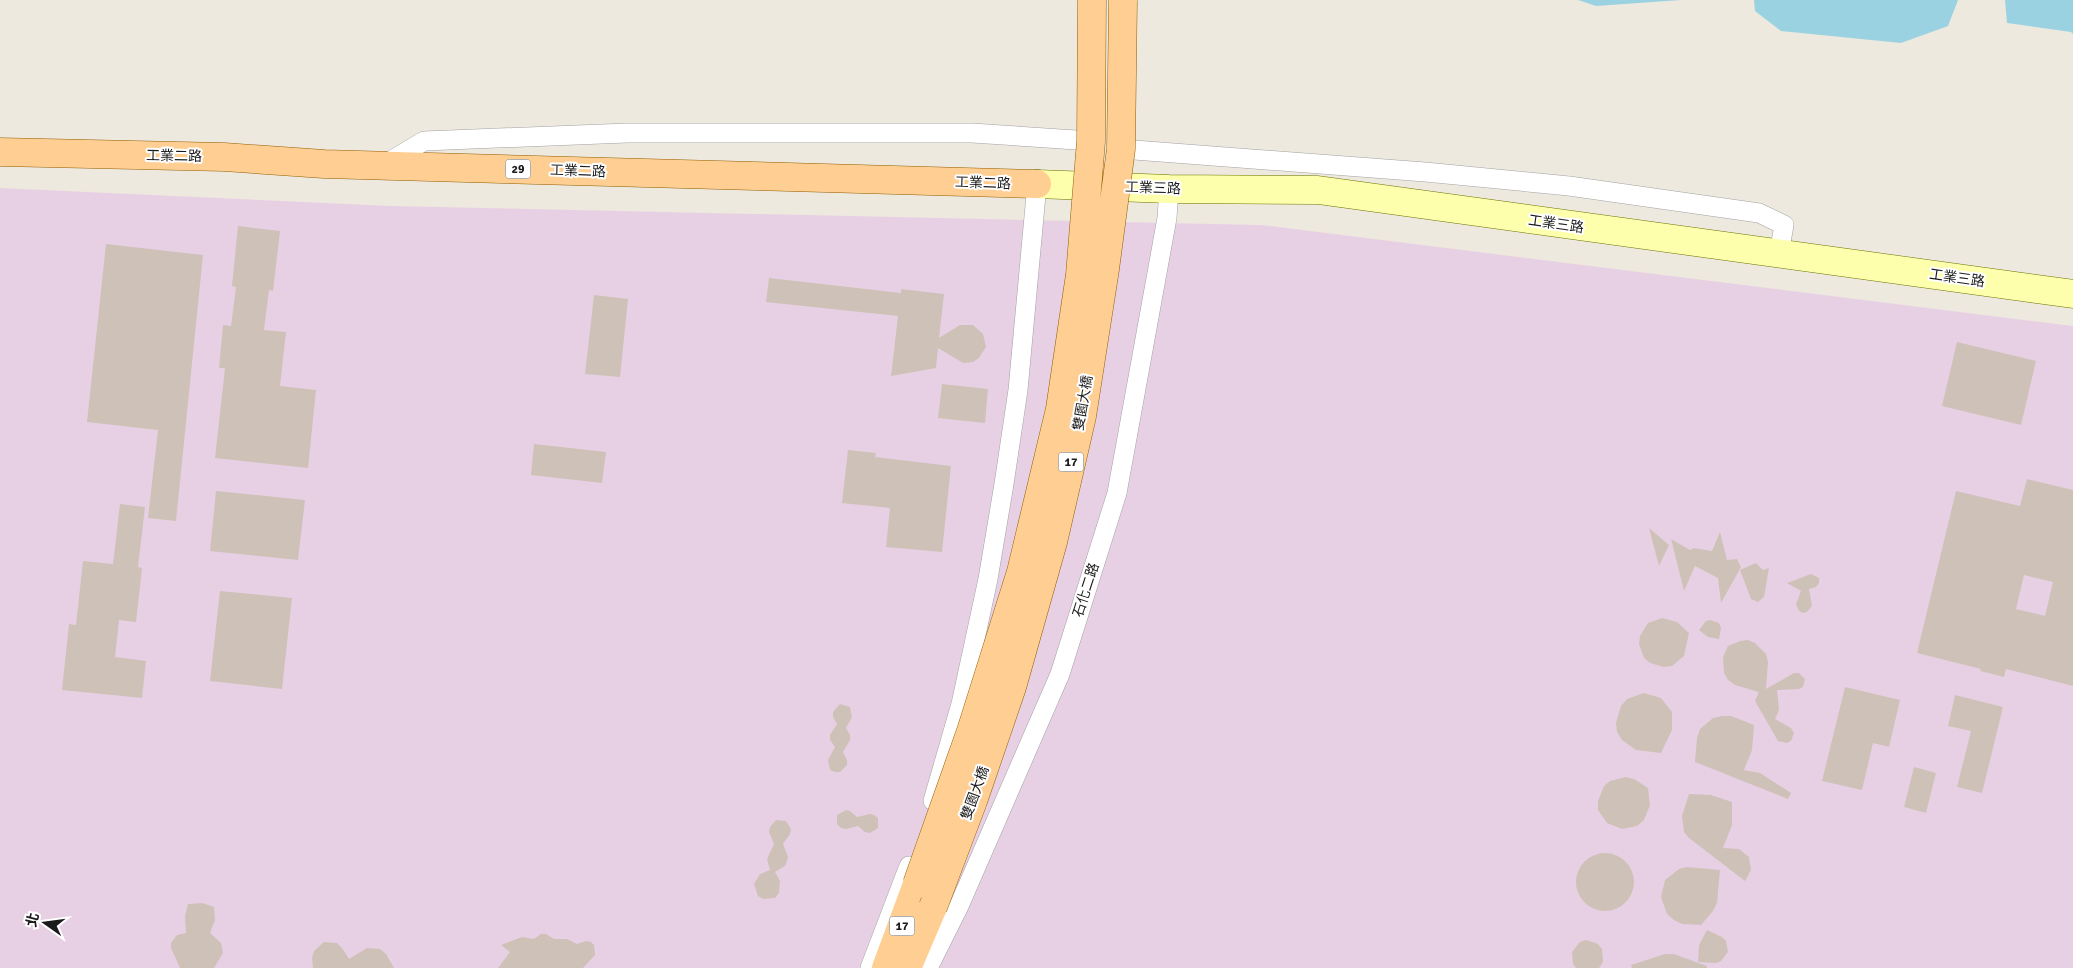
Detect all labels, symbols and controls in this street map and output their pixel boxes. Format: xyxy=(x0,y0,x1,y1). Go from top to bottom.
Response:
street label: 工業二路 xyxy=(146,147,202,165)
road number: 29 xyxy=(506,160,530,178)
street label: 工業二路 xyxy=(550,162,606,180)
street label: 工業二路 xyxy=(955,174,1011,192)
street label: 工業三路 xyxy=(1125,179,1181,197)
street label: 工業三路 xyxy=(1527,212,1585,236)
street label: 工業三路 xyxy=(1928,266,1986,290)
street label: 雙園大橋 xyxy=(1070,374,1096,432)
road number: 17 xyxy=(1058,452,1084,472)
street label: 石化二路 xyxy=(1069,561,1103,619)
street label: 雙園大橋 xyxy=(957,764,993,822)
north arrow xyxy=(20,898,70,948)
text: 北 xyxy=(23,911,43,929)
road number: 17 xyxy=(890,916,914,936)

